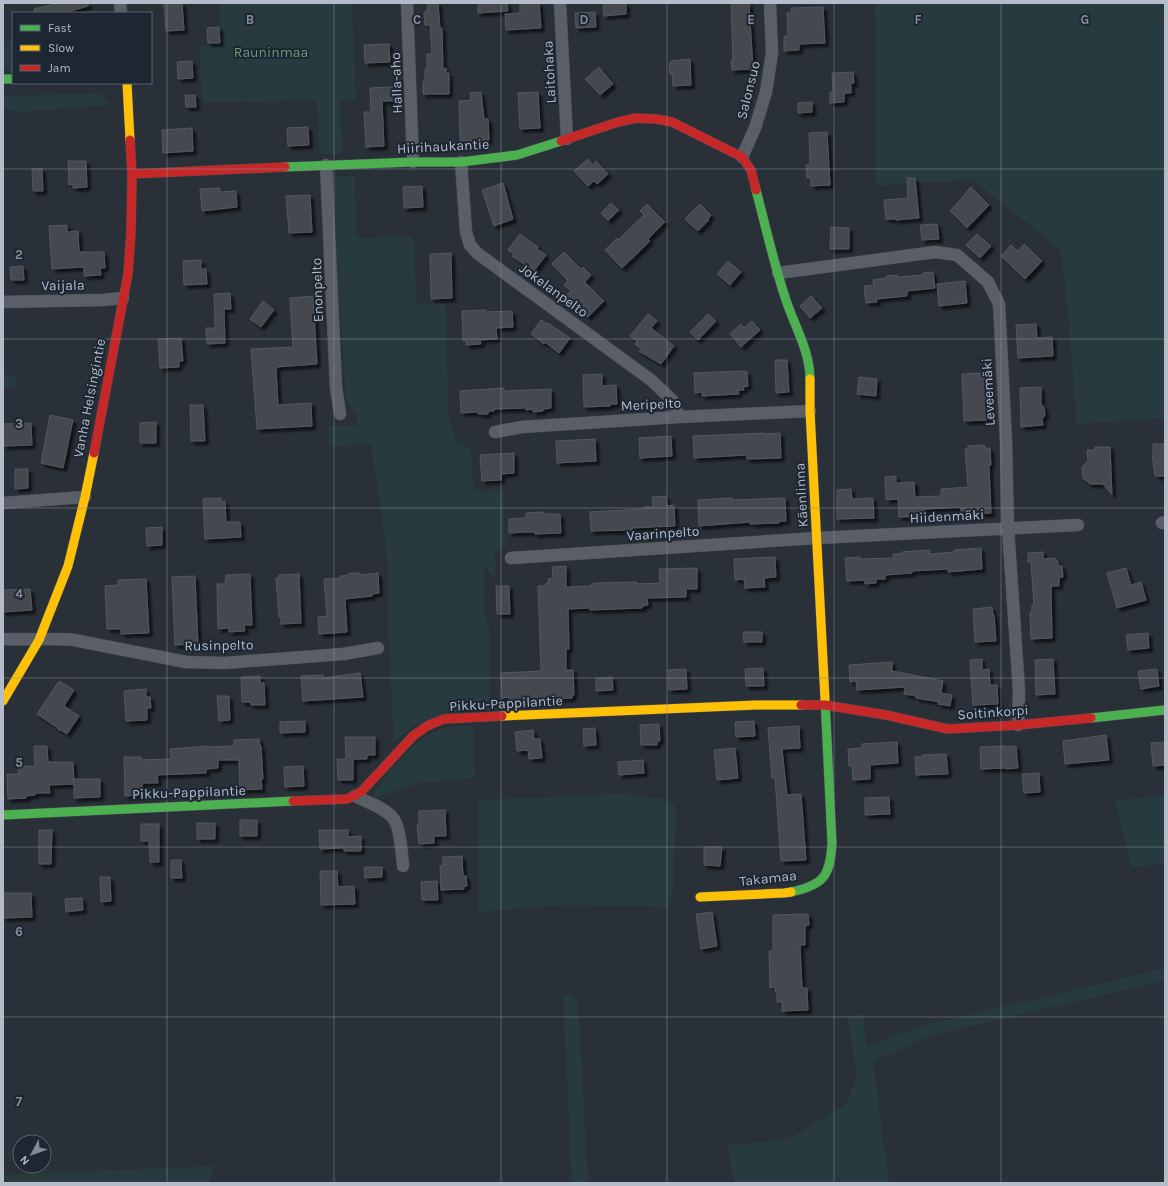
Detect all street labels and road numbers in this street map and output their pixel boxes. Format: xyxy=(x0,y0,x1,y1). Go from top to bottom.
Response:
street label: Laitohaka xyxy=(539,40,560,104)
street label: Halla-aho xyxy=(387,52,406,114)
street label: Salonsuo xyxy=(733,59,764,121)
street label: Hiirihaukantie xyxy=(397,136,490,157)
street label: Enonpelto xyxy=(308,257,327,323)
street label: Jokelanpelto xyxy=(516,260,591,321)
street label: Vaijala xyxy=(41,277,85,294)
street label: Vanha Helsingintie xyxy=(70,337,109,459)
street label: Leveemäki xyxy=(978,358,999,426)
street label: Meripelto xyxy=(620,394,682,415)
street label: Käenlinna xyxy=(791,462,812,528)
street label: Hiidenmäki xyxy=(909,506,985,527)
street label: Vaarinpelto xyxy=(626,522,700,545)
street label: Rusinpelto xyxy=(184,636,254,655)
street label: Pikku-Pappilantie xyxy=(449,692,563,715)
street label: Soitinkorpi xyxy=(957,702,1029,723)
street label: Pikku-Pappilantie xyxy=(132,782,246,803)
street label: Takamaa xyxy=(739,867,798,890)

